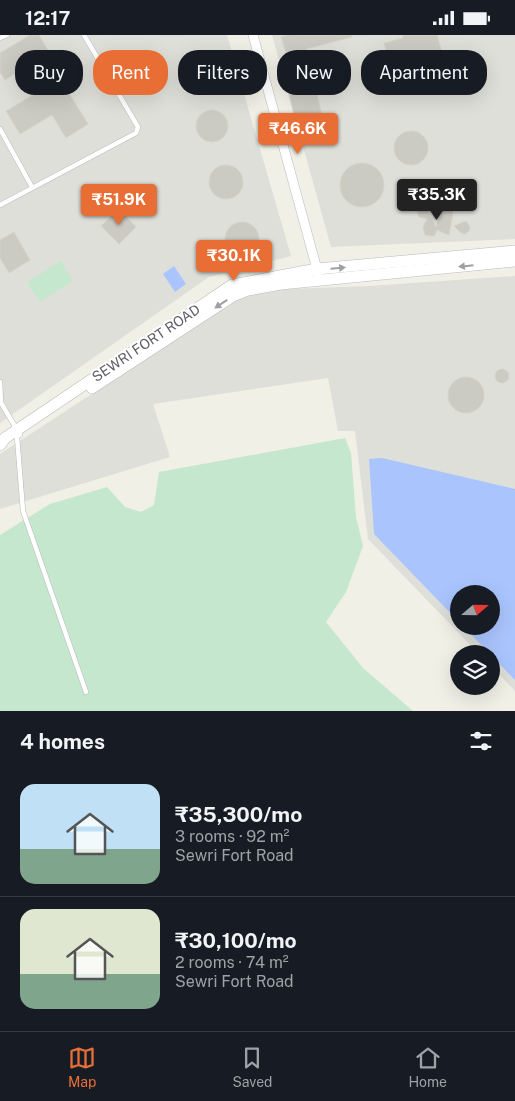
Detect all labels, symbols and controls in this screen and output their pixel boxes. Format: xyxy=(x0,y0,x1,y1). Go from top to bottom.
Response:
text: 12:17 xyxy=(25,7,70,29)
chip: Buy xyxy=(15,50,83,95)
chip: Rent xyxy=(93,50,168,95)
chip: Filters xyxy=(178,50,267,95)
chip: New xyxy=(277,50,351,95)
chip: Apartment xyxy=(361,50,487,95)
pin: ₹46.6K xyxy=(257,113,339,155)
text: ₹46.6K xyxy=(269,119,327,138)
pin: ₹35.3K xyxy=(396,179,478,221)
pin: ₹51.9K xyxy=(78,183,160,226)
text: ₹35.3K xyxy=(408,185,466,204)
text: ₹51.9K xyxy=(92,190,146,209)
pin: ₹30.1K xyxy=(193,239,275,282)
text: ₹30.1K xyxy=(207,246,261,265)
one-way arrow xyxy=(458,262,474,270)
one-way arrow xyxy=(330,263,346,271)
one-way arrow xyxy=(215,299,228,309)
street label: SEWRI FORT ROAD xyxy=(89,301,203,385)
north arrow xyxy=(450,585,500,635)
map controls xyxy=(450,585,500,695)
button: layers xyxy=(450,645,500,695)
icon: filters xyxy=(467,727,495,755)
text: 4 homes xyxy=(20,729,105,754)
text: ₹35,300/mo xyxy=(175,802,302,827)
icon: home xyxy=(60,804,120,864)
text: 3 rooms · 92 m² xyxy=(175,827,289,846)
text: Sewri Fort Road xyxy=(175,846,294,865)
text: ₹30,100/mo xyxy=(175,928,297,953)
icon: home xyxy=(60,929,120,989)
text: 2 rooms · 74 m² xyxy=(175,953,289,972)
text: Sewri Fort Road xyxy=(175,972,294,991)
tab: Map xyxy=(68,1044,96,1090)
tab: Saved xyxy=(232,1044,272,1090)
tab: Home xyxy=(408,1044,447,1090)

